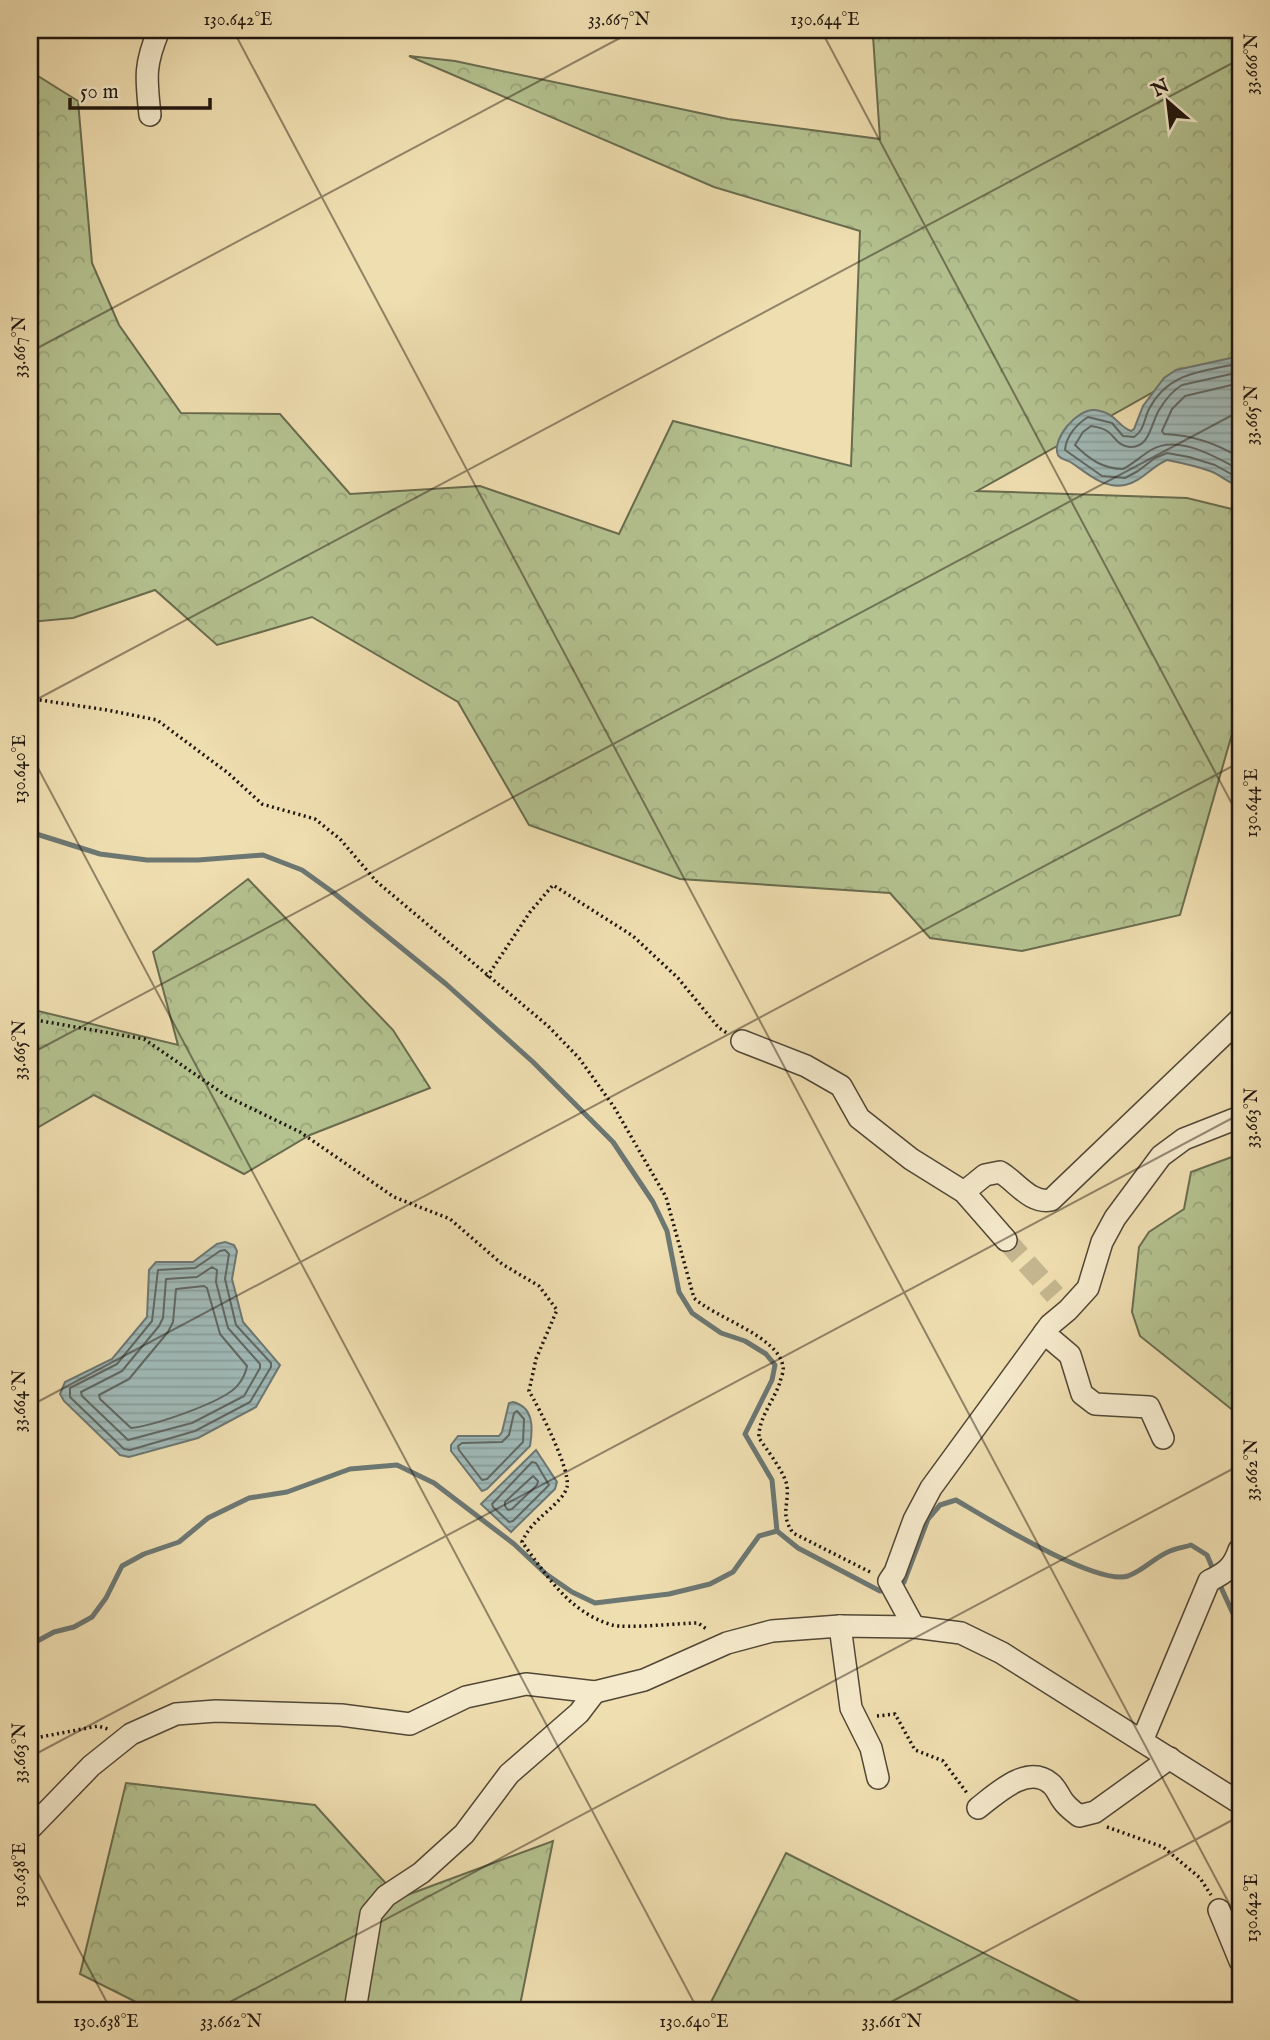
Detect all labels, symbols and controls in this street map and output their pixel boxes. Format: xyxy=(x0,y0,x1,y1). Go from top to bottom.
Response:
text: 130.642°E xyxy=(203,9,273,32)
text: 33.667°N xyxy=(588,9,651,32)
text: 130.644°E xyxy=(790,9,860,32)
text: 33.666°N xyxy=(1241,33,1264,95)
scale bar xyxy=(70,66,210,110)
north arrow xyxy=(1134,66,1204,136)
text: N xyxy=(1147,74,1174,104)
text: 50 m xyxy=(80,79,119,106)
text: 33.667°N xyxy=(9,315,32,378)
text: 33.665°N xyxy=(1241,384,1264,445)
text: 130.640°E xyxy=(9,734,32,804)
text: 130.644°E xyxy=(1241,768,1264,838)
text: 33.665°N xyxy=(9,1019,32,1080)
text: 33.663°N xyxy=(1241,1087,1264,1148)
text: 33.664°N xyxy=(9,1369,32,1432)
text: 33.662°N xyxy=(1241,1438,1264,1501)
text: 33.663°N xyxy=(9,1722,32,1783)
text: 130.638°E xyxy=(9,1842,32,1908)
text: 130.642°E xyxy=(1241,1873,1264,1943)
text: 130.638°E xyxy=(73,2011,139,2034)
text: 33.662°N xyxy=(200,2011,263,2034)
text: 130.640°E xyxy=(659,2011,729,2034)
text: 33.661°N xyxy=(862,2011,923,2034)

